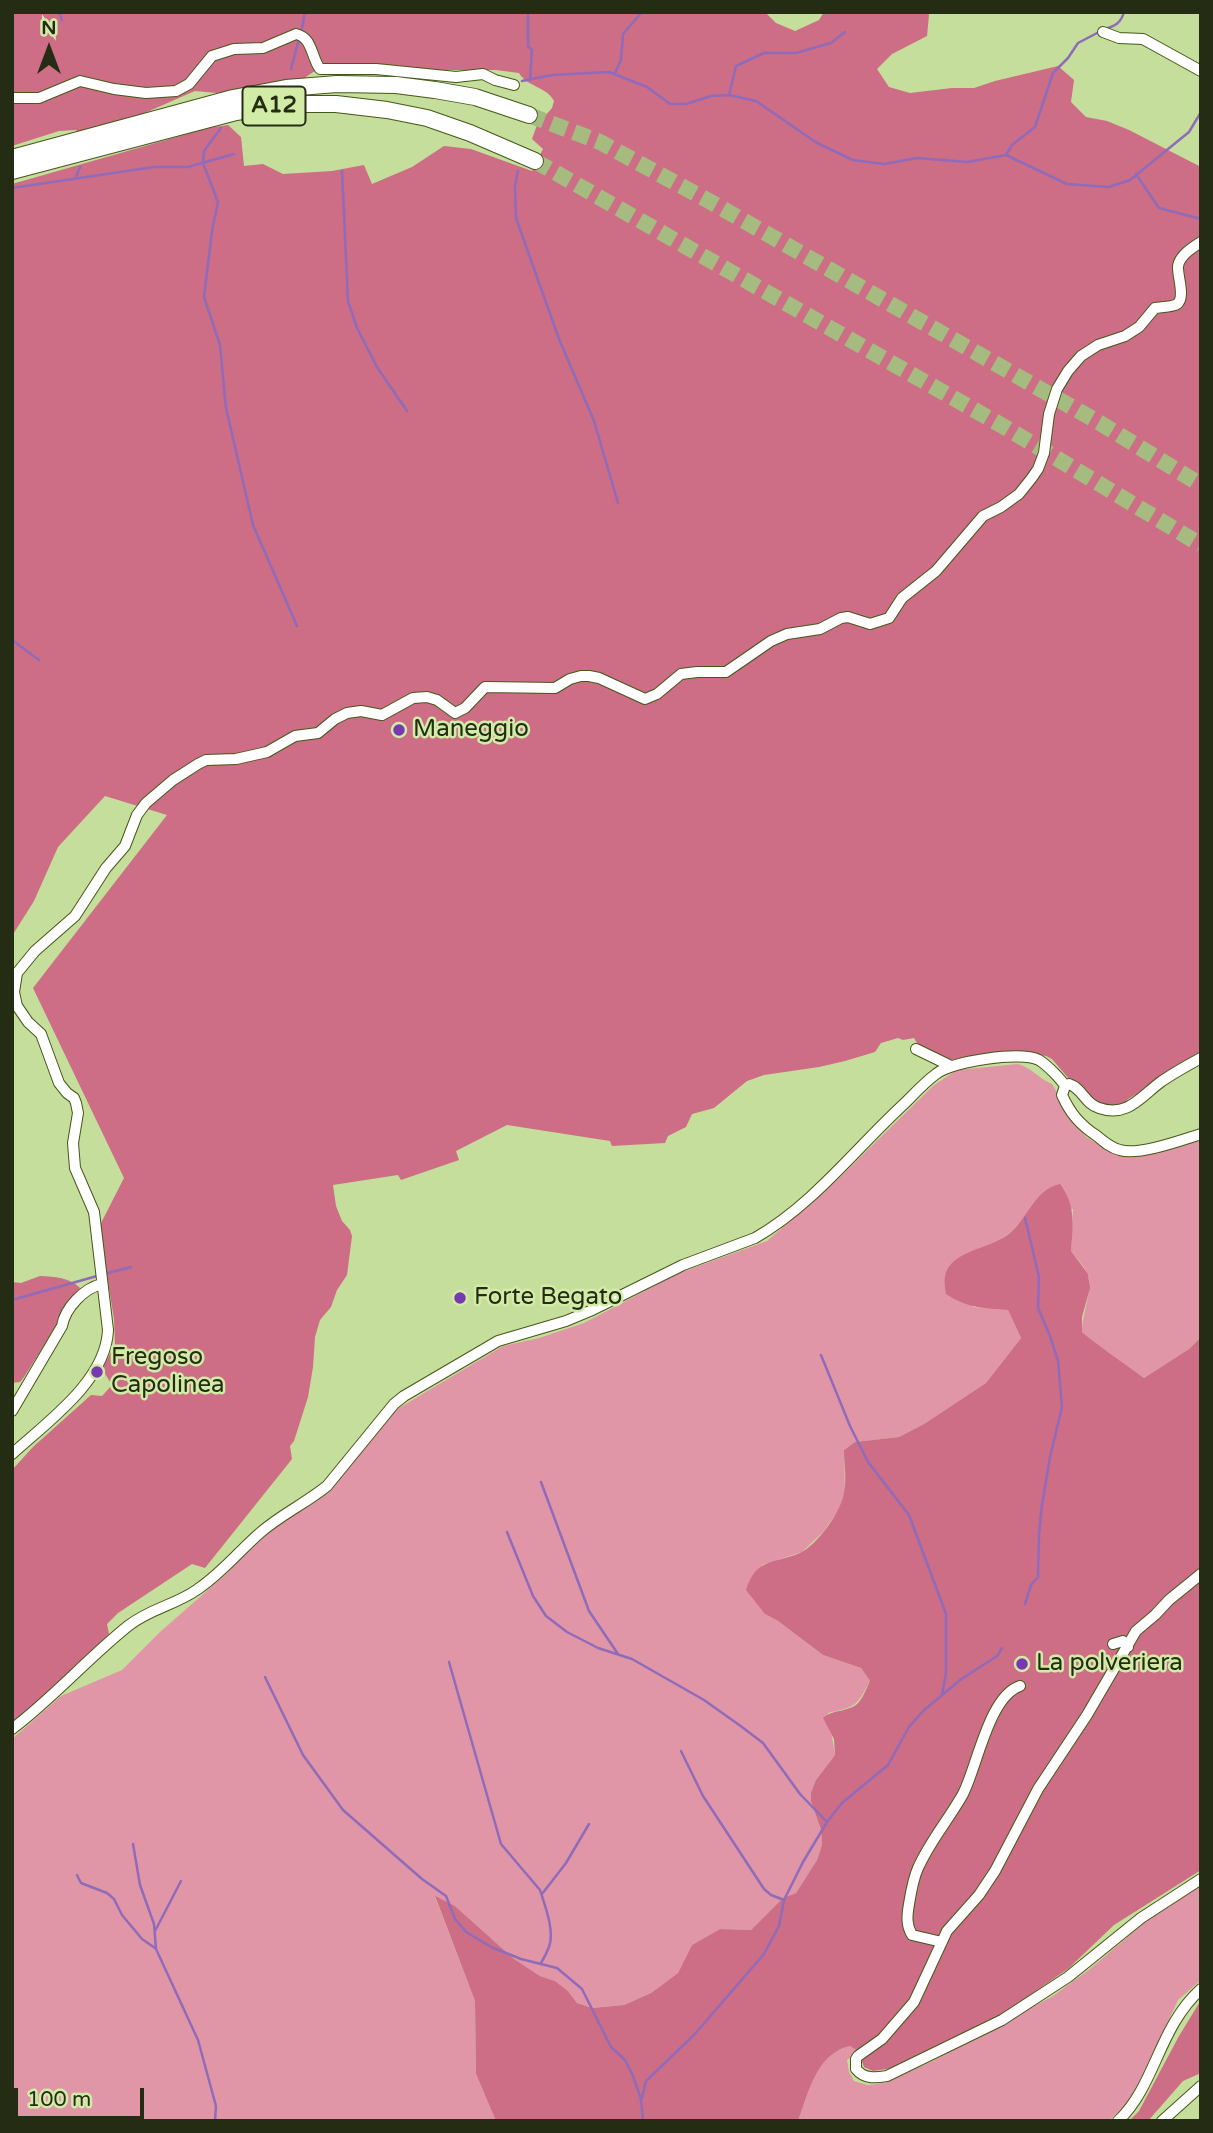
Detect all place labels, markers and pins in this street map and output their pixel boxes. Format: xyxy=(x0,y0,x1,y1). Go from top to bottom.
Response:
place label: Maneggio xyxy=(413,716,529,744)
marker: Maneggio xyxy=(391,722,407,738)
place label: Forte Begato xyxy=(474,1284,622,1312)
marker: Forte Begato xyxy=(452,1290,468,1306)
place label: Fregoso Capolinea xyxy=(111,1344,225,1400)
marker: Fregoso Capolinea xyxy=(89,1364,105,1380)
place label: La polveriera xyxy=(1036,1650,1183,1678)
marker: La polveriera xyxy=(1014,1656,1030,1672)

